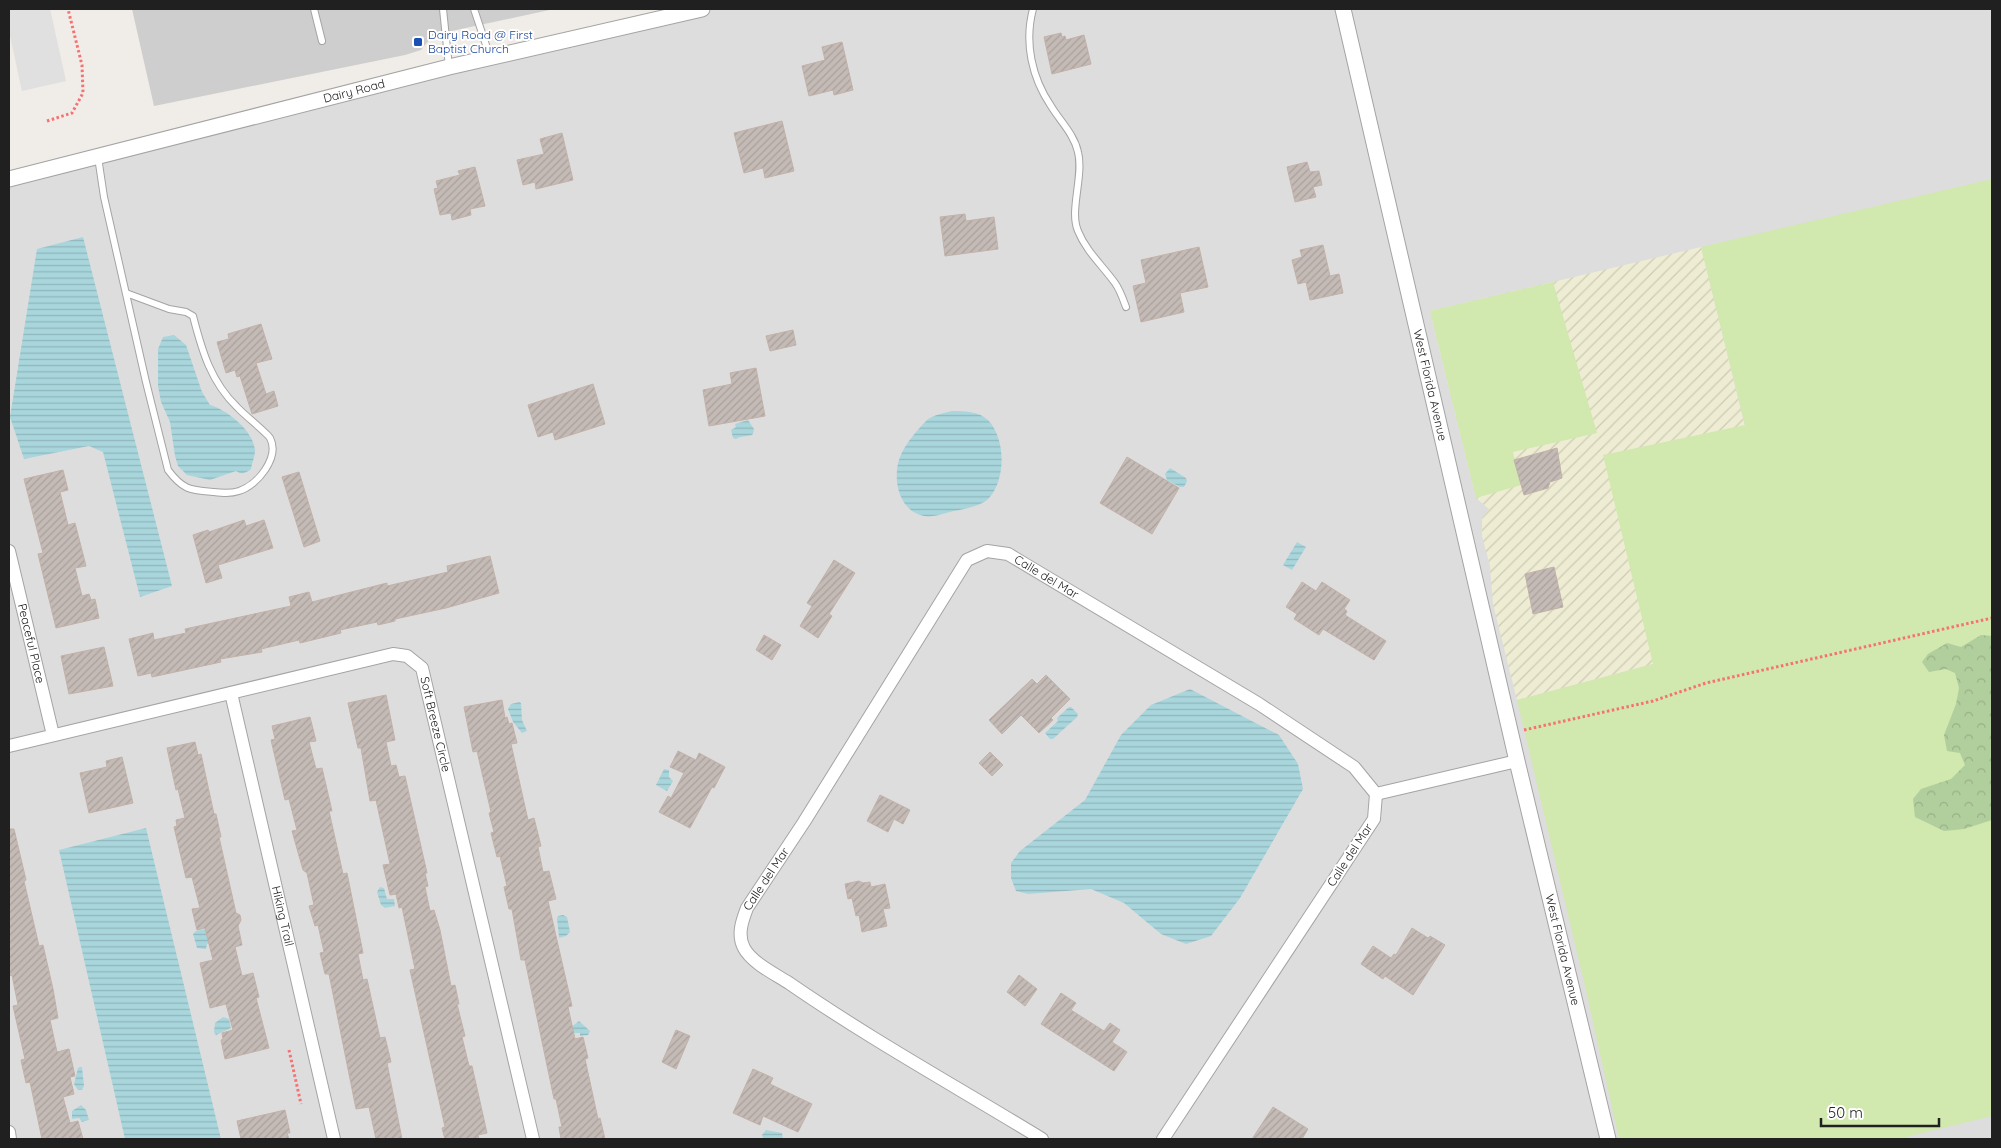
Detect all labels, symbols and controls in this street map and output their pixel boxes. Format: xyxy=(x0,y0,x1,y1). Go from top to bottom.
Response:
place label: Dairy Road @ First Baptist Church xyxy=(428,27,533,56)
marker: Dairy Road @ First Baptist Church xyxy=(412,36,424,48)
street label: Dairy Road xyxy=(321,76,386,106)
street label: West Florida Avenue xyxy=(1410,328,1451,442)
street label: Calle del Mar xyxy=(1012,551,1082,602)
street label: Peaceful Place xyxy=(15,602,48,685)
street label: Soft Breeze Circle xyxy=(417,675,454,774)
street label: Calle del Mar xyxy=(1324,820,1376,889)
street label: Calle del Mar xyxy=(739,844,792,913)
street label: Hiking Trail xyxy=(269,884,297,948)
street label: West Florida Avenue xyxy=(1542,892,1584,1007)
scale bar xyxy=(1821,1096,1938,1128)
text: 50 m xyxy=(1828,1103,1863,1122)

